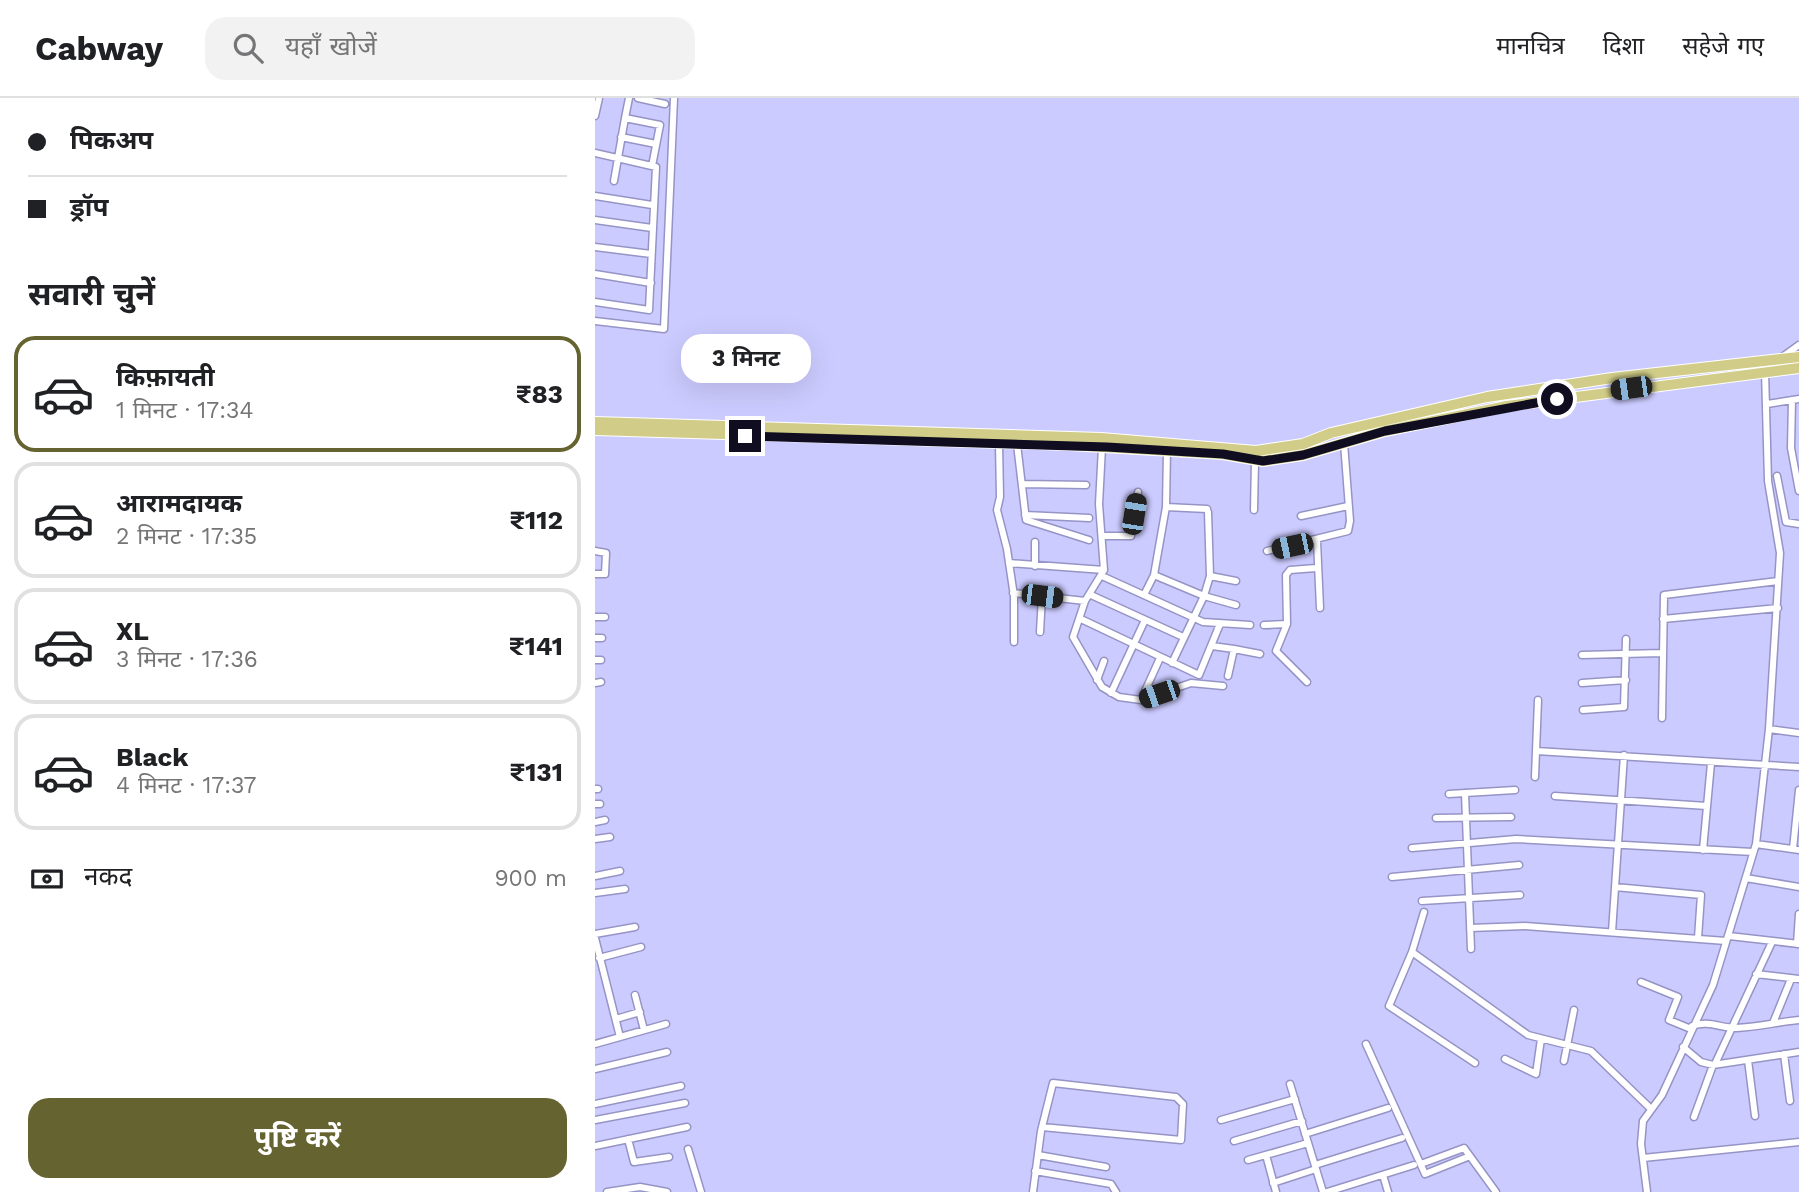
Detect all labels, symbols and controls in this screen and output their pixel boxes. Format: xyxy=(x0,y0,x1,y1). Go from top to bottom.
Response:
search box xyxy=(205,17,695,80)
text: Cabway xyxy=(35,29,163,68)
icon: search xyxy=(229,29,267,67)
text: यहाँ खोजें xyxy=(285,31,377,61)
text: मानचित्र xyxy=(1496,32,1565,60)
text: दिशा xyxy=(1603,32,1644,60)
text: सहेजे गए xyxy=(1682,32,1764,60)
text: पिकअप xyxy=(70,125,153,155)
text: ड्रॉप xyxy=(70,192,108,222)
text: सवारी चुनें xyxy=(28,275,155,313)
callout: 3 मिनट xyxy=(680,334,810,384)
text: 3 मिनट xyxy=(712,345,780,372)
text: किफ़ायती xyxy=(116,362,215,392)
icon: car xyxy=(32,363,95,426)
car xyxy=(1609,375,1654,401)
text: ₹83 xyxy=(516,379,563,409)
route start xyxy=(1541,383,1573,415)
text: 1 मिनट · 17:34 xyxy=(116,397,253,424)
route end xyxy=(729,420,761,452)
text: आरामदायक xyxy=(116,488,242,518)
icon: car xyxy=(32,489,95,552)
car xyxy=(1121,492,1148,536)
text: ₹112 xyxy=(509,505,563,535)
text: 2 मिनट · 17:35 xyxy=(116,523,257,550)
car xyxy=(1270,531,1315,561)
car xyxy=(1020,583,1065,609)
icon: car xyxy=(32,615,95,678)
text: XL xyxy=(116,616,149,646)
text: ₹141 xyxy=(509,631,563,661)
text: 3 मिनट · 17:36 xyxy=(116,646,258,673)
car xyxy=(1136,677,1183,711)
icon: car xyxy=(32,741,95,804)
text: Black xyxy=(116,742,188,772)
text: ₹131 xyxy=(510,757,563,787)
text: 4 मिनट · 17:37 xyxy=(116,772,256,799)
icon: cash xyxy=(28,860,66,898)
text: नकद xyxy=(84,861,132,891)
text: 900 m xyxy=(494,865,567,892)
button: पुष्टि करें xyxy=(28,1098,567,1178)

